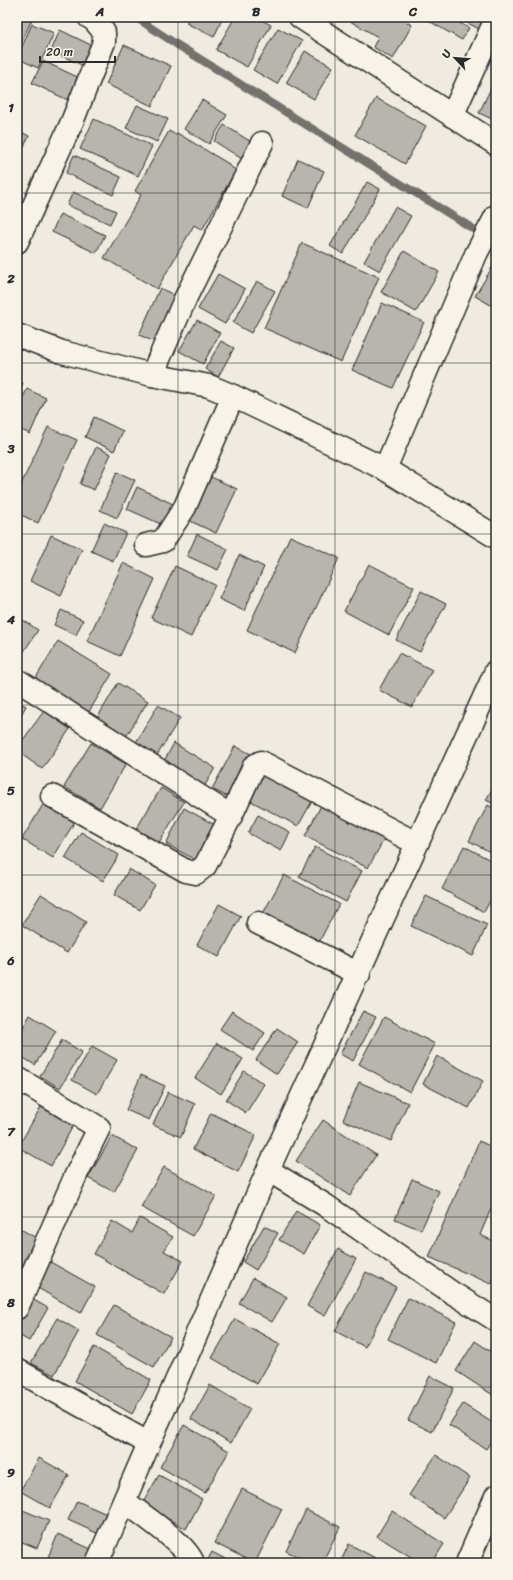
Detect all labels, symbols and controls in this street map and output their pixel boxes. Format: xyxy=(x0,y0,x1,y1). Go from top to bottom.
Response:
text: A xyxy=(95,0,104,23)
text: B xyxy=(252,0,261,23)
text: C xyxy=(408,0,418,23)
scale bar xyxy=(40,38,115,64)
north arrow xyxy=(435,38,475,78)
text: 20 m xyxy=(46,41,73,63)
text: U xyxy=(436,46,457,61)
text: 1 xyxy=(8,96,14,119)
text: 2 xyxy=(6,267,15,290)
text: 3 xyxy=(6,437,15,460)
text: 4 xyxy=(6,608,16,631)
text: 5 xyxy=(7,779,15,802)
text: 6 xyxy=(6,949,15,972)
text: 7 xyxy=(7,1120,16,1143)
text: 8 xyxy=(6,1291,15,1314)
text: 9 xyxy=(7,1461,15,1484)

